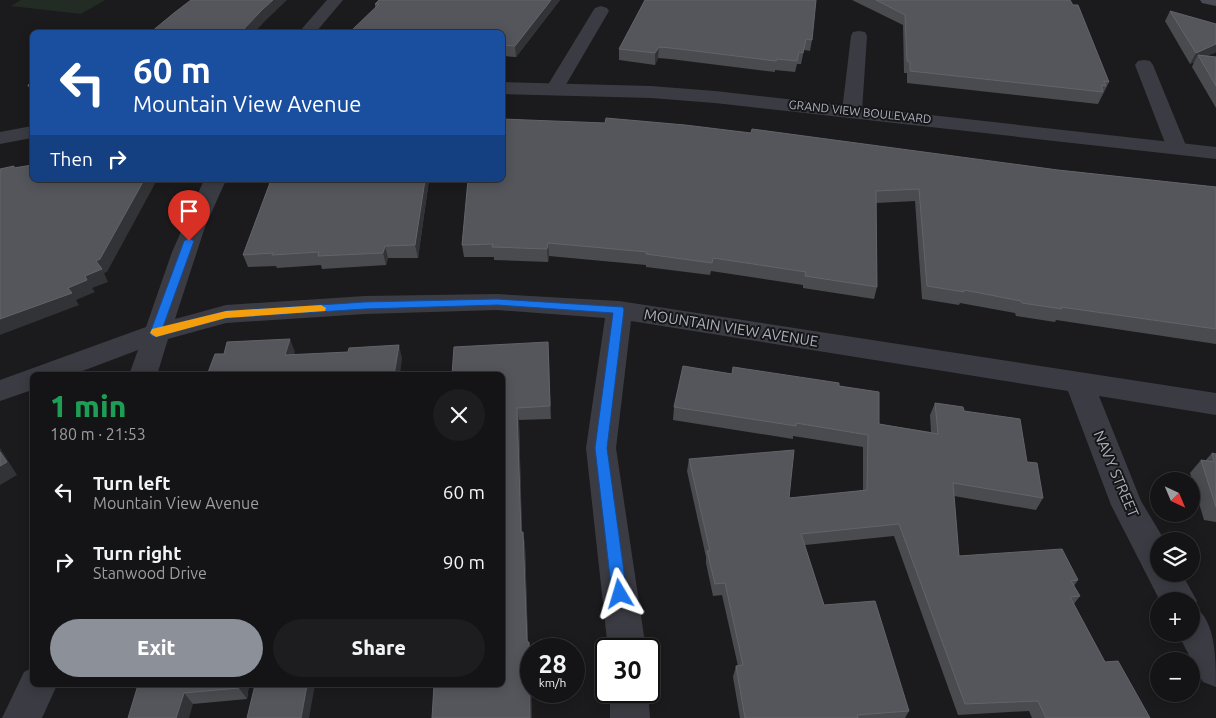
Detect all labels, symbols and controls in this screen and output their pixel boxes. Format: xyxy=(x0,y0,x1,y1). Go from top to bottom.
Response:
icon: left xyxy=(50,50,115,115)
text: 60 m xyxy=(133,50,211,90)
text: Mountain View Avenue xyxy=(133,91,361,116)
street label: GRAND VIEW BOULEVARD xyxy=(788,98,932,125)
icon: right xyxy=(103,145,131,173)
text: Then xyxy=(50,148,93,170)
pin xyxy=(168,190,210,241)
icon: arrive xyxy=(175,197,203,225)
street label: MOUNTAIN VIEW AVENUE xyxy=(643,305,819,350)
text: 1 min xyxy=(50,389,126,423)
button: close xyxy=(433,389,485,441)
text: 180 m · 21:53 xyxy=(50,425,146,443)
street label: NAVY STREET xyxy=(1091,428,1143,520)
text: Turn left xyxy=(93,472,171,494)
north arrow xyxy=(1150,472,1200,522)
map controls xyxy=(1150,472,1200,702)
icon: left xyxy=(50,478,78,506)
text: 60 m xyxy=(443,481,485,503)
text: Mountain View Avenue xyxy=(93,494,259,512)
button: layers xyxy=(1150,532,1200,582)
text: Turn right xyxy=(93,542,181,564)
icon: right xyxy=(50,548,78,576)
text: 90 m xyxy=(443,551,485,573)
text: Stanwood Drive xyxy=(93,564,207,582)
position arrow xyxy=(593,567,645,619)
button: + xyxy=(1150,592,1200,642)
button: Exit xyxy=(50,619,263,677)
button: Share xyxy=(273,619,485,677)
speed limit sign: 30 xyxy=(595,638,660,703)
text: 28 xyxy=(538,650,567,678)
button: − xyxy=(1150,652,1200,702)
text: km/h xyxy=(539,676,566,689)

